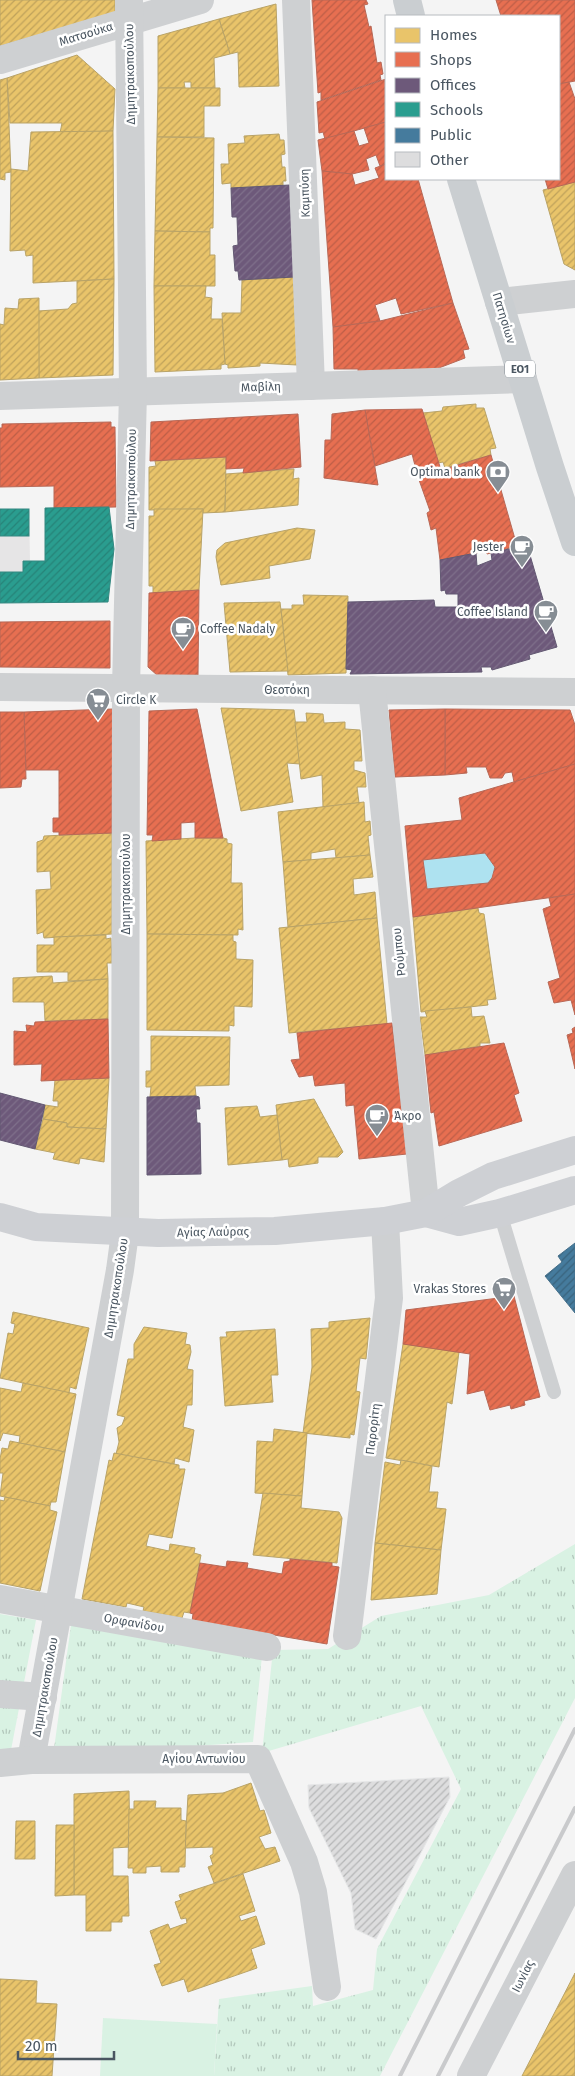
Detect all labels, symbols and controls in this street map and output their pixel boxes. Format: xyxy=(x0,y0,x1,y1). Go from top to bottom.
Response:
legend xyxy=(385,15,560,180)
street label: Ματσούκα xyxy=(57,19,115,49)
street label: Δημητρακοπούλου xyxy=(122,23,138,125)
text: Homes xyxy=(430,26,477,44)
text: Shops xyxy=(430,51,472,69)
text: Offices xyxy=(430,76,476,94)
text: Schools xyxy=(430,101,483,119)
text: Public xyxy=(430,126,472,144)
text: Other xyxy=(430,151,469,169)
street label: Καμπύση xyxy=(297,168,313,218)
street label: Πατησίων xyxy=(490,291,519,346)
road number: ΕΟ1 xyxy=(505,360,535,378)
street label: Μαβίλη xyxy=(241,379,281,395)
street label: Δημητρακοπούλου xyxy=(123,428,139,530)
bank icon: Optima bank xyxy=(485,459,511,493)
place label: Optima bank xyxy=(410,465,481,479)
cafe icon: Jester xyxy=(509,534,535,568)
place label: Jester xyxy=(473,540,504,554)
cafe icon: Coffee Island xyxy=(533,599,559,633)
place label: Coffee Island xyxy=(457,605,528,619)
cafe icon: Coffee Nadaly xyxy=(170,616,196,650)
place label: Coffee Nadaly xyxy=(200,622,275,636)
street label: Θεοτόκη xyxy=(264,683,310,697)
supermarket icon: Circle K xyxy=(85,687,111,721)
place label: Circle K xyxy=(116,693,157,707)
street label: Δημητρακοπούλου xyxy=(119,833,133,935)
street label: Ρούμπου xyxy=(389,927,408,977)
cafe icon: Άκρο xyxy=(364,1103,390,1137)
place label: Άκρο xyxy=(394,1109,421,1123)
street label: Αγίας Λαύρας xyxy=(177,1224,250,1240)
street label: Δημητρακοπούλου xyxy=(101,1237,131,1339)
supermarket icon: Vrakas Stores xyxy=(491,1276,517,1310)
place label: Vrakas Stores xyxy=(413,1282,486,1296)
street label: Παρορίτη xyxy=(363,1402,383,1456)
street label: Ορφανίδου xyxy=(103,1611,166,1635)
street label: Δημητρακοπούλου xyxy=(29,1636,61,1738)
street label: Αγίου Αντωνίου xyxy=(162,1752,246,1766)
street label: Ιωνίας xyxy=(509,1957,537,1995)
scale bar xyxy=(18,2028,114,2060)
text: 20 m xyxy=(25,2037,58,2055)

